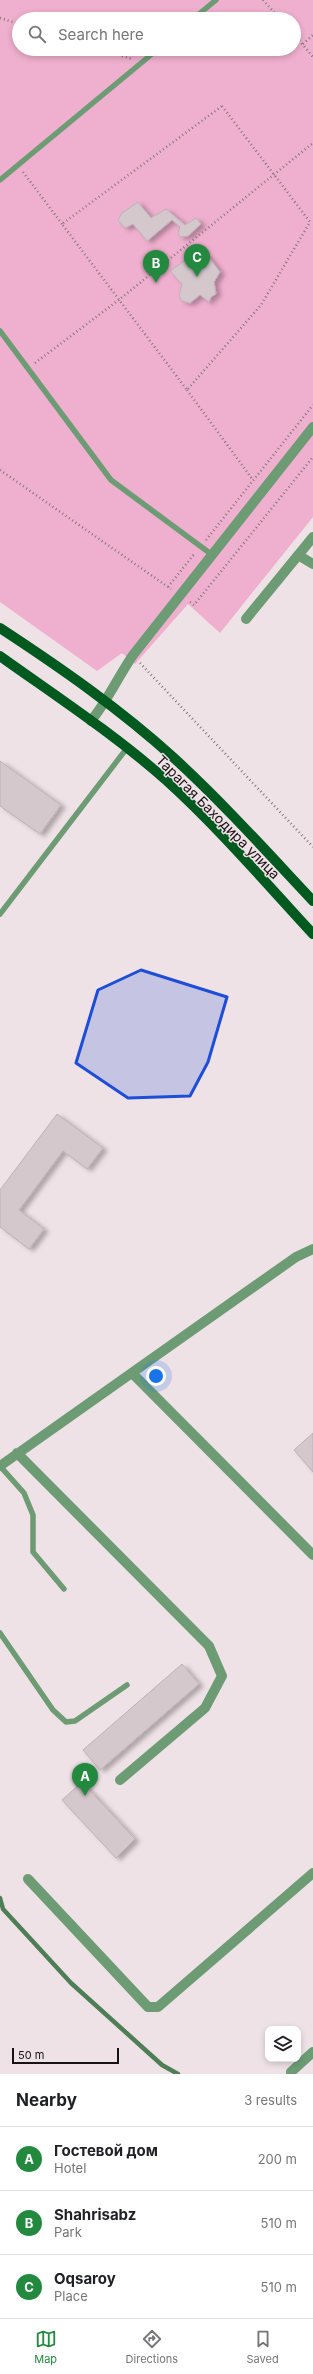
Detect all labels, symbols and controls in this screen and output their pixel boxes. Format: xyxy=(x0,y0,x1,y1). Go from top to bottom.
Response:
search box xyxy=(12,12,301,56)
icon: search xyxy=(26,23,48,45)
text: Search here xyxy=(58,25,144,44)
pin: C xyxy=(184,244,210,277)
pin: B xyxy=(143,250,169,283)
street label: Тарагая Баходира улица xyxy=(153,751,284,882)
your location xyxy=(146,1366,166,1386)
pin: A xyxy=(72,1763,98,1796)
map controls xyxy=(265,2026,301,2062)
button: layers xyxy=(265,2026,301,2062)
scale bar xyxy=(12,2046,119,2065)
text: 50 m xyxy=(18,2048,44,2062)
text: Nearby xyxy=(16,2090,77,2110)
text: 3 results xyxy=(244,2092,297,2108)
text: Гостевой дом xyxy=(54,2141,158,2160)
text: A xyxy=(24,2151,34,2167)
text: 200 m xyxy=(258,2151,297,2167)
text: Hotel xyxy=(54,2160,86,2176)
text: Shahrisabz xyxy=(54,2205,136,2224)
text: B xyxy=(25,2215,33,2231)
text: 510 m xyxy=(261,2215,297,2231)
text: Park xyxy=(54,2224,82,2240)
text: Oqsaroy xyxy=(54,2269,116,2288)
text: C xyxy=(24,2279,34,2295)
text: 510 m xyxy=(261,2279,297,2295)
text: Place xyxy=(54,2288,88,2304)
tab: Map xyxy=(34,2328,57,2366)
tab: Directions xyxy=(126,2328,178,2366)
tab: Saved xyxy=(247,2328,279,2366)

